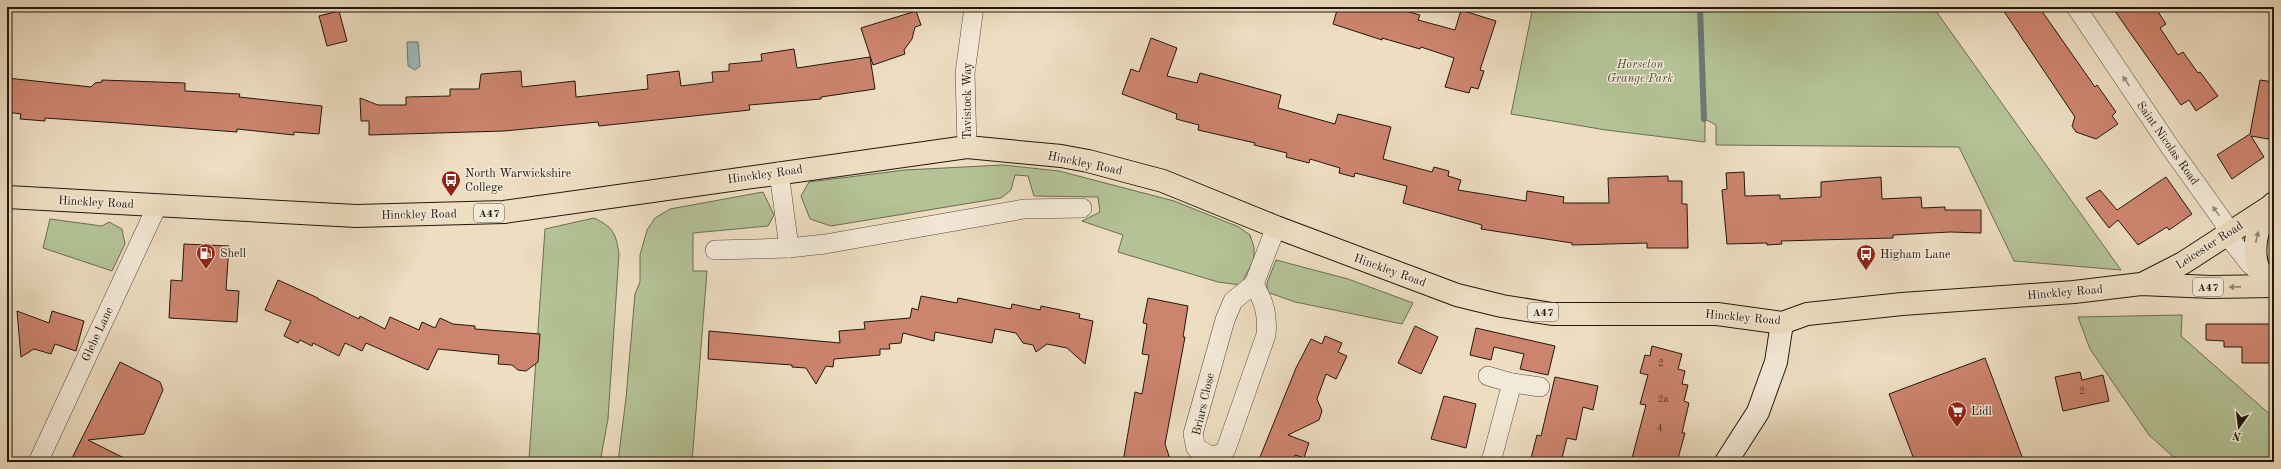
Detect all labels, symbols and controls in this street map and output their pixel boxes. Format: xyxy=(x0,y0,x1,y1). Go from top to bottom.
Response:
park label: Horseton Grange Park xyxy=(1607,59,1673,85)
street label: Tavistock Way xyxy=(962,62,974,140)
one-way arrow xyxy=(2122,76,2130,86)
street label: Saint Nicolas Road xyxy=(2134,100,2200,187)
street label: Hinckley Road xyxy=(1046,150,1123,178)
street label: Hinckley Road xyxy=(727,164,804,186)
place label: North Warwickshire College xyxy=(465,168,572,194)
bus stop icon: North Warwickshire College xyxy=(440,169,462,197)
street label: Hinckley Road xyxy=(58,195,134,211)
road number: A47 xyxy=(474,204,504,222)
one-way arrow xyxy=(2212,205,2220,216)
street label: Hinckley Road xyxy=(381,208,457,222)
street label: Leicester Road xyxy=(2174,220,2245,272)
one-way arrow xyxy=(2254,231,2260,244)
fuel station icon: Shell xyxy=(195,242,217,270)
bus stop icon: Higham Lane xyxy=(1855,243,1877,271)
place label: Shell xyxy=(220,248,246,260)
place label: Higham Lane xyxy=(1880,249,1951,261)
street label: Hinckley Road xyxy=(1352,252,1427,290)
road number: A47 xyxy=(2193,278,2223,296)
street label: Hinckley Road xyxy=(2027,284,2103,302)
one-way arrow xyxy=(2228,284,2241,290)
road number: A47 xyxy=(1528,303,1558,321)
street label: Glebe Lane xyxy=(80,305,116,363)
street label: Hinckley Road xyxy=(1705,309,1781,327)
house number: 2 xyxy=(1658,358,1664,368)
street label: Briars Close xyxy=(1191,371,1217,437)
house number: 2 xyxy=(2079,386,2085,396)
house number: 2a xyxy=(1658,394,1668,404)
supermarket icon: Lidl xyxy=(1946,400,1968,428)
place label: Lidl xyxy=(1971,406,1992,418)
north arrow xyxy=(2219,407,2259,447)
house number: 4 xyxy=(1657,423,1663,433)
text: N xyxy=(2231,429,2242,442)

